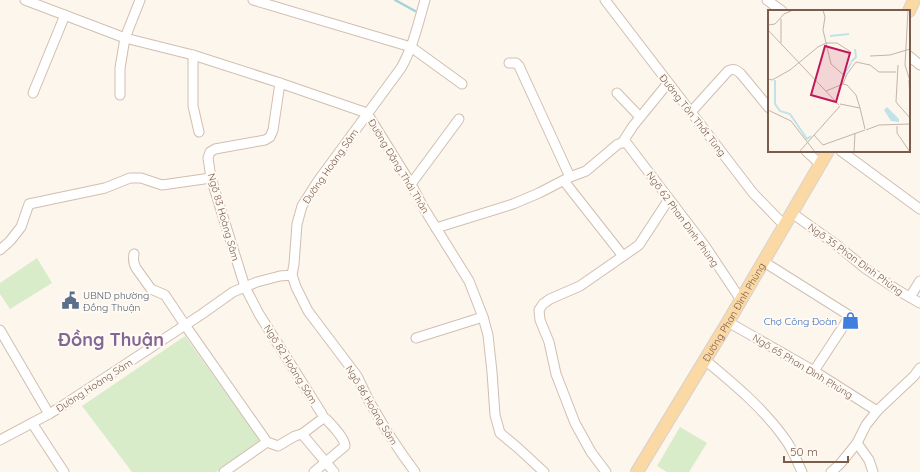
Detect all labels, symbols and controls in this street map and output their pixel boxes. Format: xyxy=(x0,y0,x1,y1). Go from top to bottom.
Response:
inset map xyxy=(768,10,910,152)
street label: Đường Tôn Thất Tùng xyxy=(656,72,729,159)
street label: Đường Đặng Thái Thân xyxy=(365,117,432,216)
street label: Đường Hoàng Sâm xyxy=(300,126,361,206)
street label: Ngõ 62 Phan Đình Phùng xyxy=(644,169,722,270)
street label: Ngõ 83 Hoàng Sâm xyxy=(205,172,242,262)
street label: Ngõ 35 Phan Đình Phùng xyxy=(805,220,906,298)
street label: Đường Phan Đình Phùng xyxy=(700,260,768,364)
place label: UBND phường Đồng Thuận xyxy=(83,289,149,314)
public building icon: UBND phường Đồng Thuận xyxy=(60,291,80,311)
shop icon: Chợ Công Đoàn xyxy=(840,311,860,331)
place label: Chợ Công Đoàn xyxy=(764,315,837,328)
street label: Ngõ 82 Hoàng Sâm xyxy=(261,322,320,406)
district label: Đồng Thuận xyxy=(57,328,164,351)
street label: Ngõ 65 Phan Đình Phùng xyxy=(750,331,855,402)
street label: Đường Hoàng Sâm xyxy=(54,356,135,415)
street label: Ngõ 86 Hoàng Sâm xyxy=(343,363,400,447)
scale bar xyxy=(784,438,848,464)
text: 50 m xyxy=(790,444,818,459)

